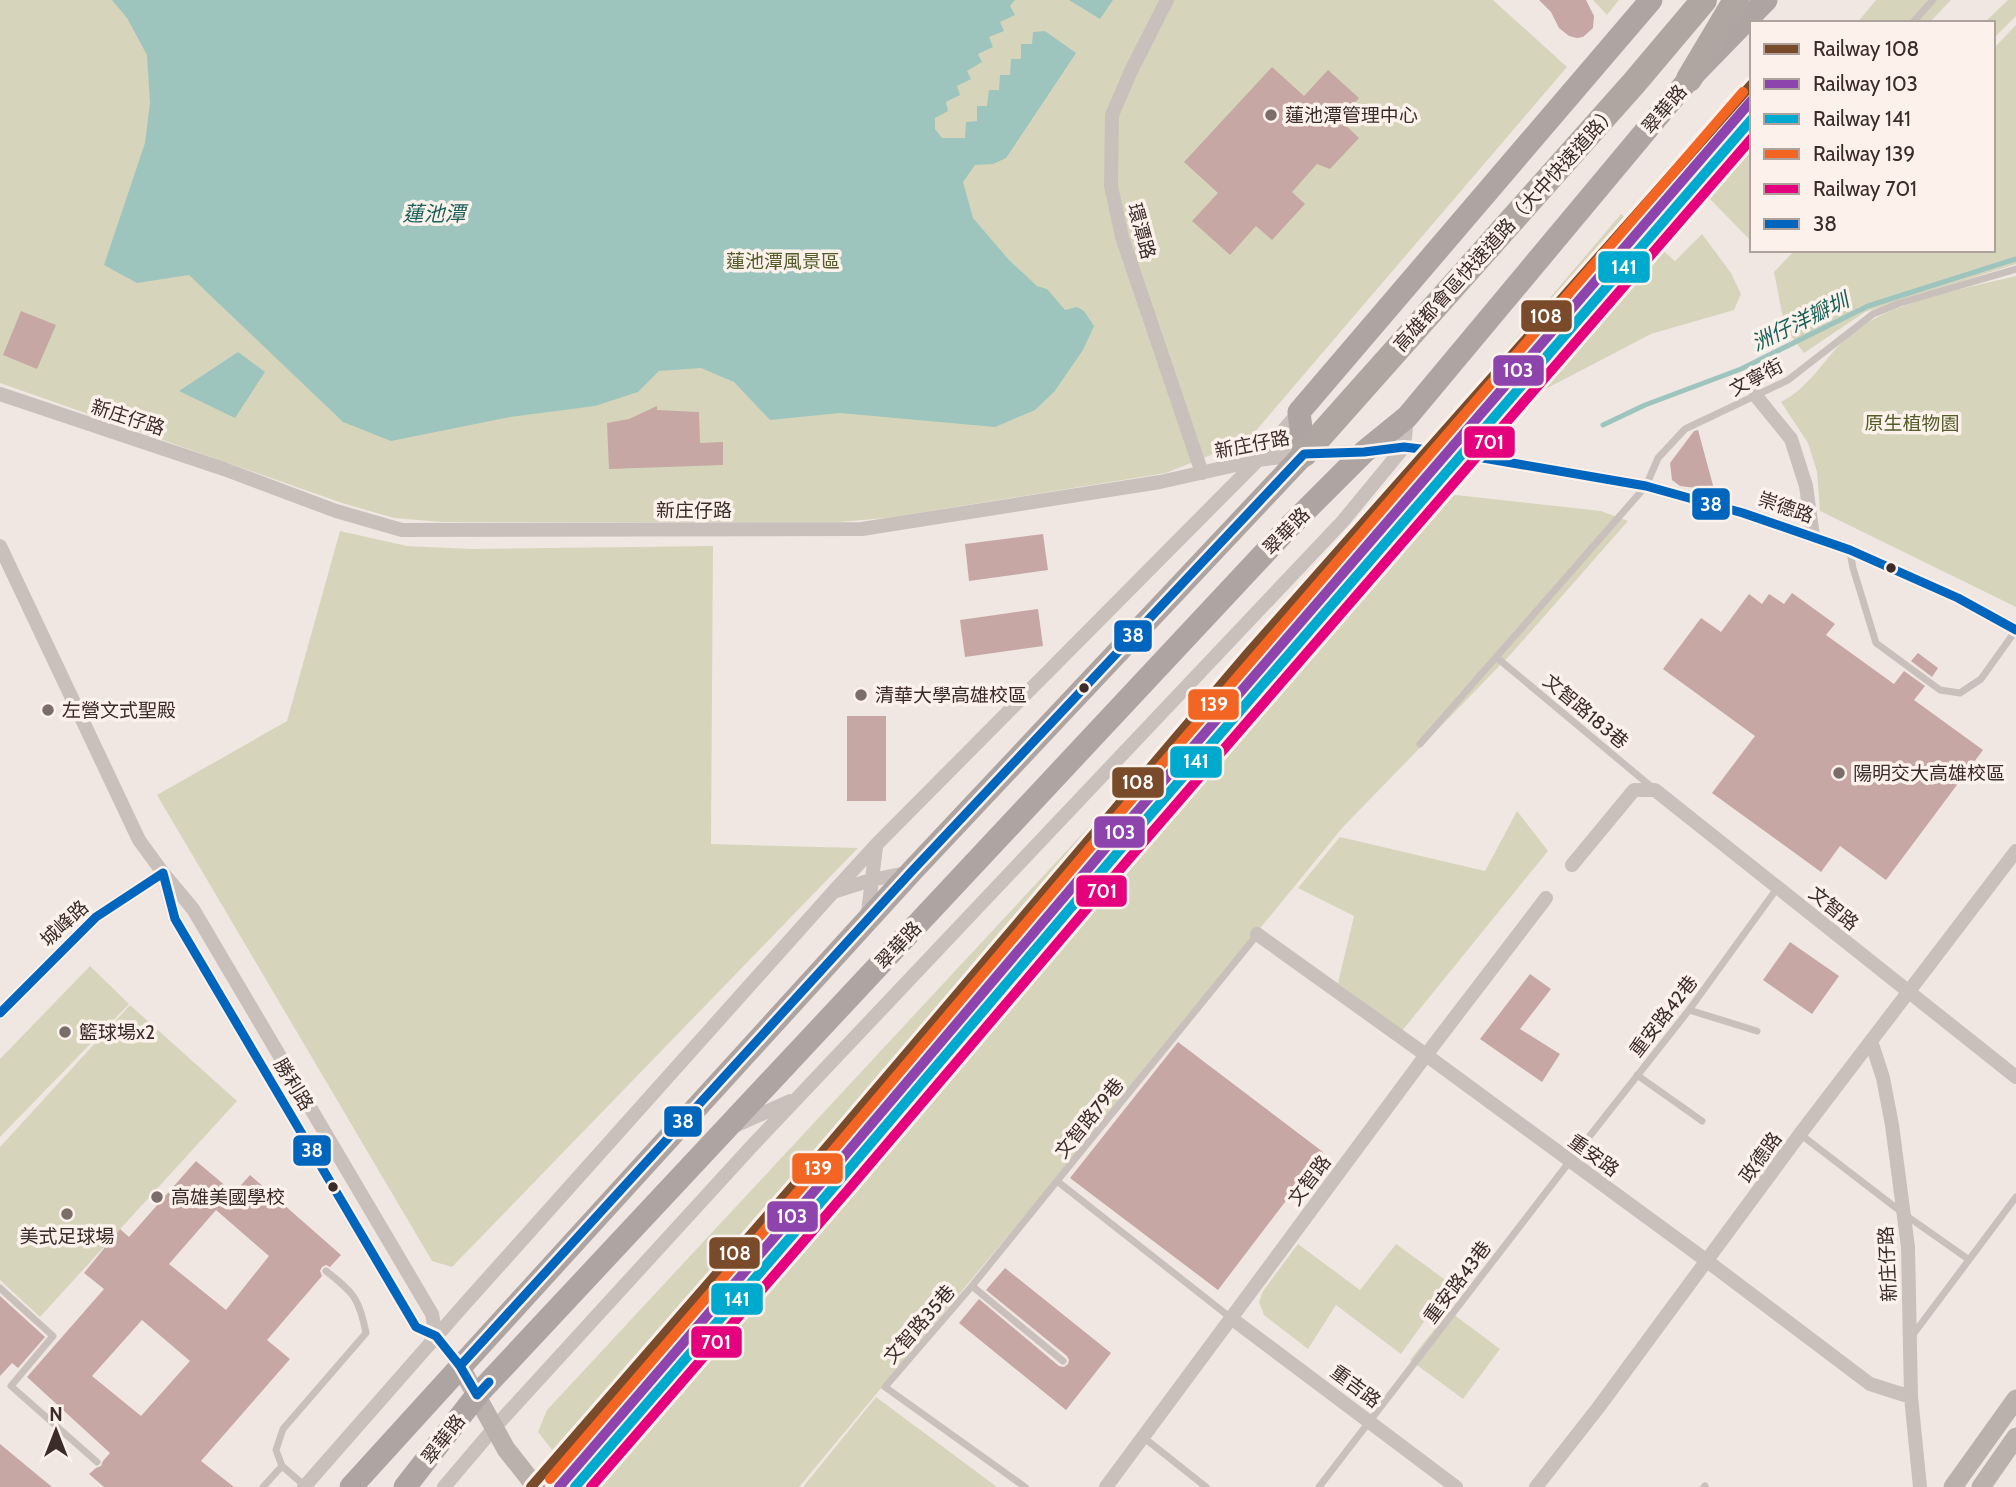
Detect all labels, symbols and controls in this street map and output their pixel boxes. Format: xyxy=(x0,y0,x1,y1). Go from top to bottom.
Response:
legend xyxy=(1750,21,1995,252)
text: Railway 108 xyxy=(1813,36,1919,61)
text: Railway 103 xyxy=(1813,71,1918,96)
street label: 翠華路 xyxy=(1637,80,1692,139)
street label: 高雄都會區快速道路（大中快速道路） xyxy=(1389,101,1622,356)
place label: 蓮池潭管理中心 xyxy=(1285,104,1418,127)
text: Railway 141 xyxy=(1813,106,1911,131)
marker: 蓮池潭管理中心 xyxy=(1263,107,1279,123)
text: Railway 139 xyxy=(1813,141,1915,166)
text: Railway 701 xyxy=(1813,176,1917,201)
water label: 蓮池潭 xyxy=(403,201,469,226)
street label: 環潭路 xyxy=(1123,201,1160,262)
text: 38 xyxy=(1813,211,1837,236)
park label: 蓮池潭風景區 xyxy=(726,250,840,273)
line badge: 141 xyxy=(1597,250,1651,284)
text: 141 xyxy=(1611,256,1637,279)
water label: 洲仔洋瓣圳 xyxy=(1747,286,1855,356)
line badge: 108 xyxy=(1520,299,1573,333)
text: 108 xyxy=(1530,305,1562,328)
line badge: 103 xyxy=(1492,354,1545,387)
street label: 文寧街 xyxy=(1726,354,1787,401)
text: 103 xyxy=(1503,359,1533,382)
street label: 新庄仔路 xyxy=(88,395,168,440)
park label: 原生植物園 xyxy=(1864,412,1960,435)
line badge: 701 xyxy=(1463,425,1516,459)
street label: 新庄仔路 xyxy=(1213,426,1292,463)
text: 701 xyxy=(1474,431,1504,454)
line badge: 38 xyxy=(1691,487,1731,521)
street label: 崇德路 xyxy=(1755,487,1817,528)
text: 38 xyxy=(1700,493,1722,516)
street label: 新庄仔路 xyxy=(656,499,732,522)
street label: 翠華路 xyxy=(1258,503,1314,560)
unlabelled marker xyxy=(1884,561,1898,575)
line badge: 38 xyxy=(1113,619,1153,653)
text: 38 xyxy=(1122,624,1144,647)
street label: 文智路183巷 xyxy=(1538,669,1633,754)
unlabelled marker xyxy=(1077,681,1091,695)
place label: 清華大學高雄校區 xyxy=(875,684,1027,707)
marker: 清華大學高雄校區 xyxy=(853,687,869,703)
line badge: 139 xyxy=(1187,688,1240,721)
text: 139 xyxy=(1200,693,1228,716)
place label: 左營文式聖殿 xyxy=(62,699,176,722)
marker: 左營文式聖殿 xyxy=(40,702,56,718)
line badge: 141 xyxy=(1169,745,1223,779)
text: 141 xyxy=(1183,750,1209,773)
place label: 陽明交大高雄校區 xyxy=(1853,762,2005,785)
marker: 陽明交大高雄校區 xyxy=(1831,765,1847,781)
line badge: 108 xyxy=(1111,766,1165,799)
text: 108 xyxy=(1122,771,1154,794)
line badge: 103 xyxy=(1093,815,1146,849)
text: 103 xyxy=(1105,821,1135,844)
line badge: 701 xyxy=(1075,874,1128,908)
text: 701 xyxy=(1087,880,1117,903)
street label: 文智路 xyxy=(1804,882,1863,935)
street label: 城峰路 xyxy=(36,896,93,951)
street label: 翠華路 xyxy=(871,917,926,974)
street label: 重安路42巷 xyxy=(1624,971,1702,1062)
place label: 籃球場x2 xyxy=(79,1021,155,1044)
marker: 籃球場x2 xyxy=(57,1024,73,1040)
street label: 勝利路 xyxy=(269,1054,318,1115)
street label: 文智路79巷 xyxy=(1050,1074,1129,1163)
line badge: 38 xyxy=(663,1105,703,1138)
text: 38 xyxy=(672,1110,694,1133)
street label: 政德路 xyxy=(1734,1127,1786,1187)
street label: 重安路 xyxy=(1564,1129,1624,1181)
line badge: 38 xyxy=(292,1134,332,1167)
text: 38 xyxy=(301,1139,323,1162)
street label: 文智路 xyxy=(1283,1151,1336,1210)
line badge: 139 xyxy=(791,1152,844,1185)
text: 139 xyxy=(804,1157,832,1180)
unlabelled marker xyxy=(326,1180,340,1194)
place label: 高雄美國學校 xyxy=(171,1186,285,1209)
marker: 高雄美國學校 xyxy=(149,1189,165,1205)
line badge: 103 xyxy=(766,1200,819,1233)
text: 103 xyxy=(777,1205,807,1228)
marker: 美式足球場 xyxy=(59,1206,75,1222)
place label: 美式足球場 xyxy=(19,1225,115,1248)
street label: 新庄仔路 xyxy=(1874,1225,1901,1303)
line badge: 108 xyxy=(708,1236,761,1270)
street label: 重安路43巷 xyxy=(1419,1237,1496,1328)
text: 108 xyxy=(719,1242,751,1265)
street label: 文智路35巷 xyxy=(879,1280,960,1368)
line badge: 141 xyxy=(710,1282,764,1316)
text: 141 xyxy=(724,1288,750,1311)
line badge: 701 xyxy=(690,1325,743,1359)
text: 701 xyxy=(701,1331,731,1354)
street label: 重吉路 xyxy=(1326,1360,1385,1413)
north arrow xyxy=(21,1396,91,1466)
text: N xyxy=(49,1403,63,1426)
street label: 翠華路 xyxy=(417,1410,470,1469)

